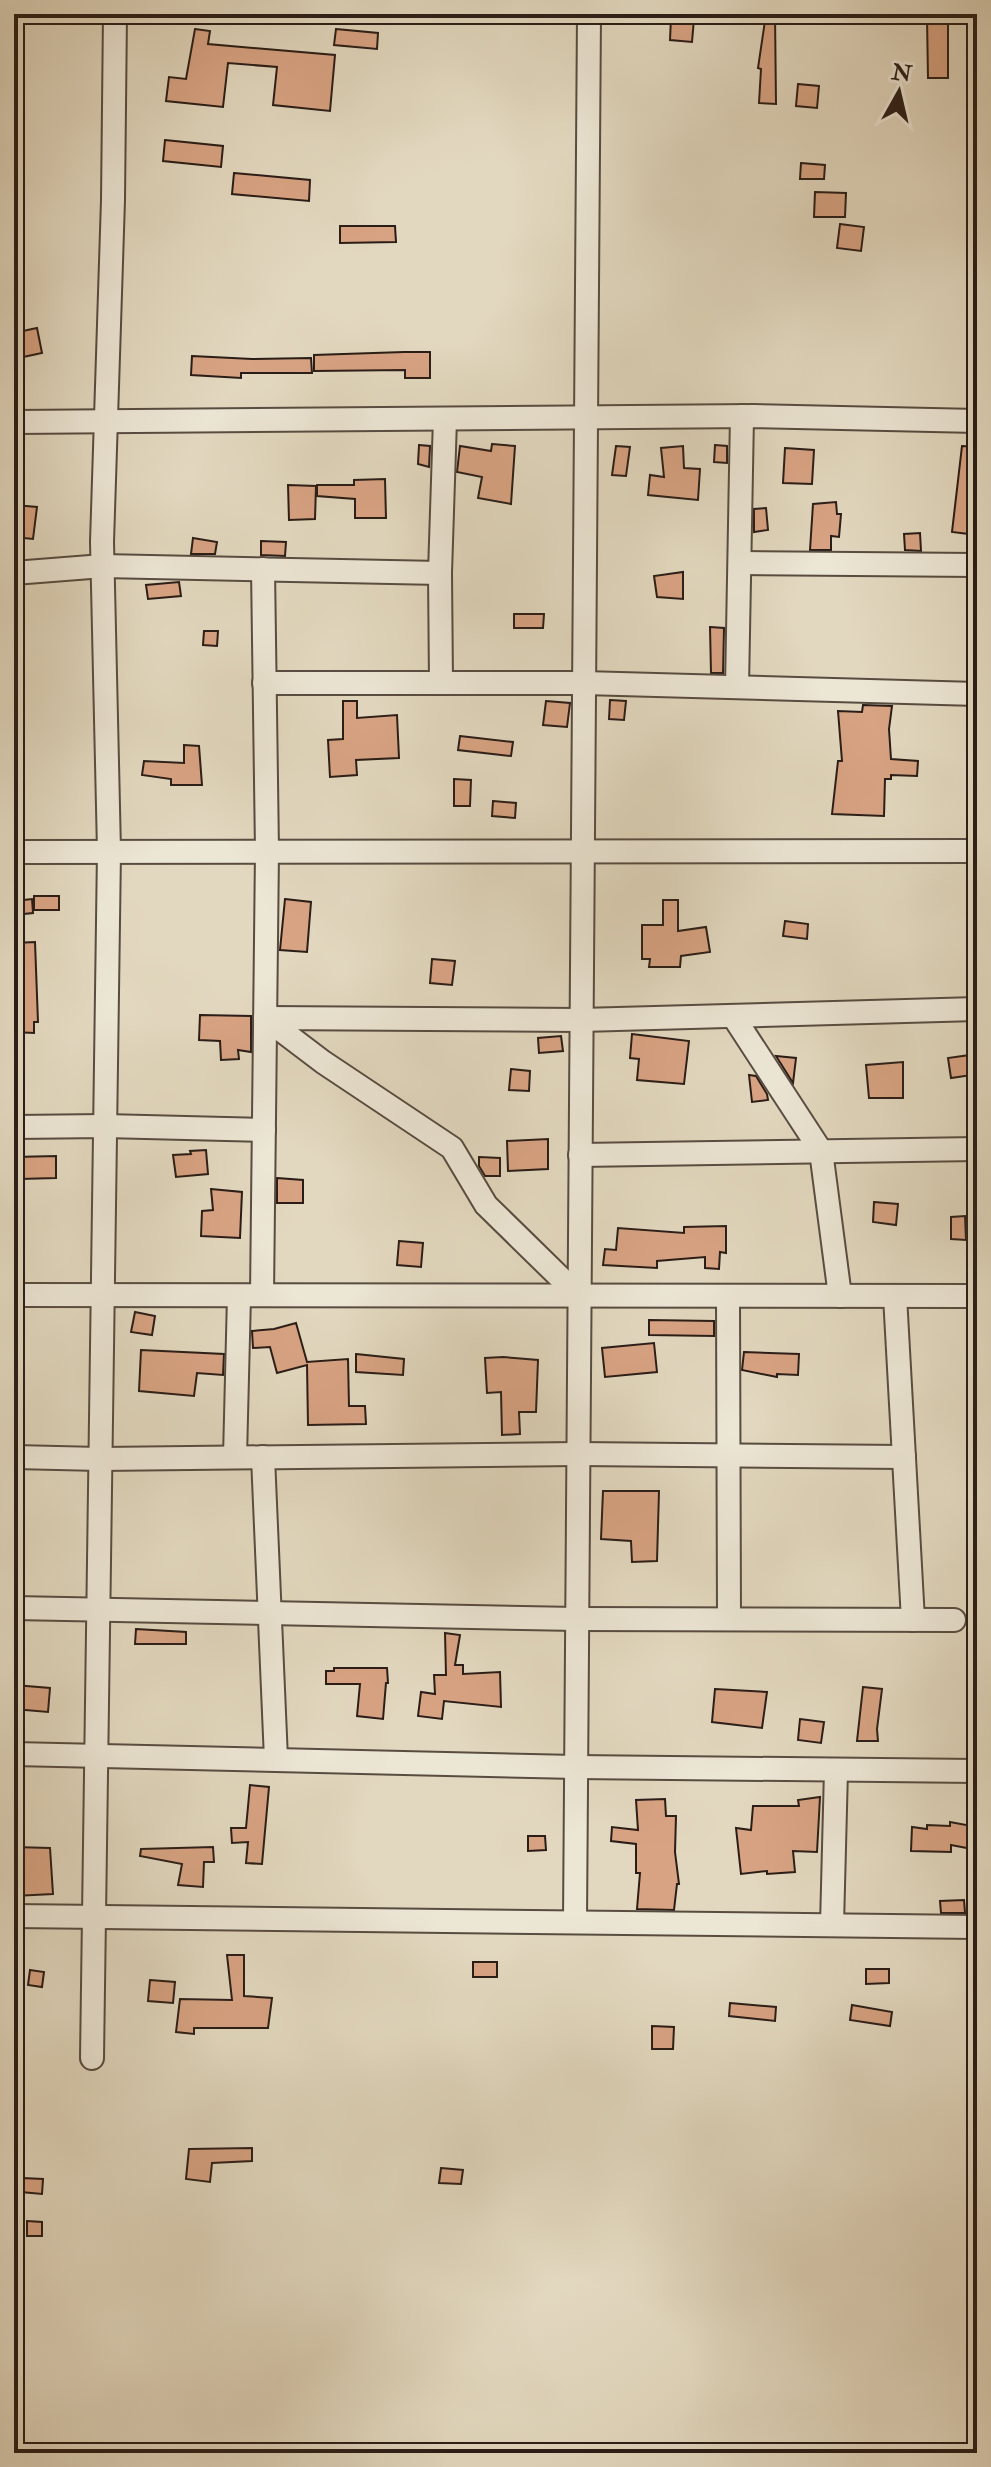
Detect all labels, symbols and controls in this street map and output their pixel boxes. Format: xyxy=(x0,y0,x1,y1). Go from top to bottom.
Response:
north arrow xyxy=(859,52,939,132)
text: N xyxy=(889,58,914,88)

